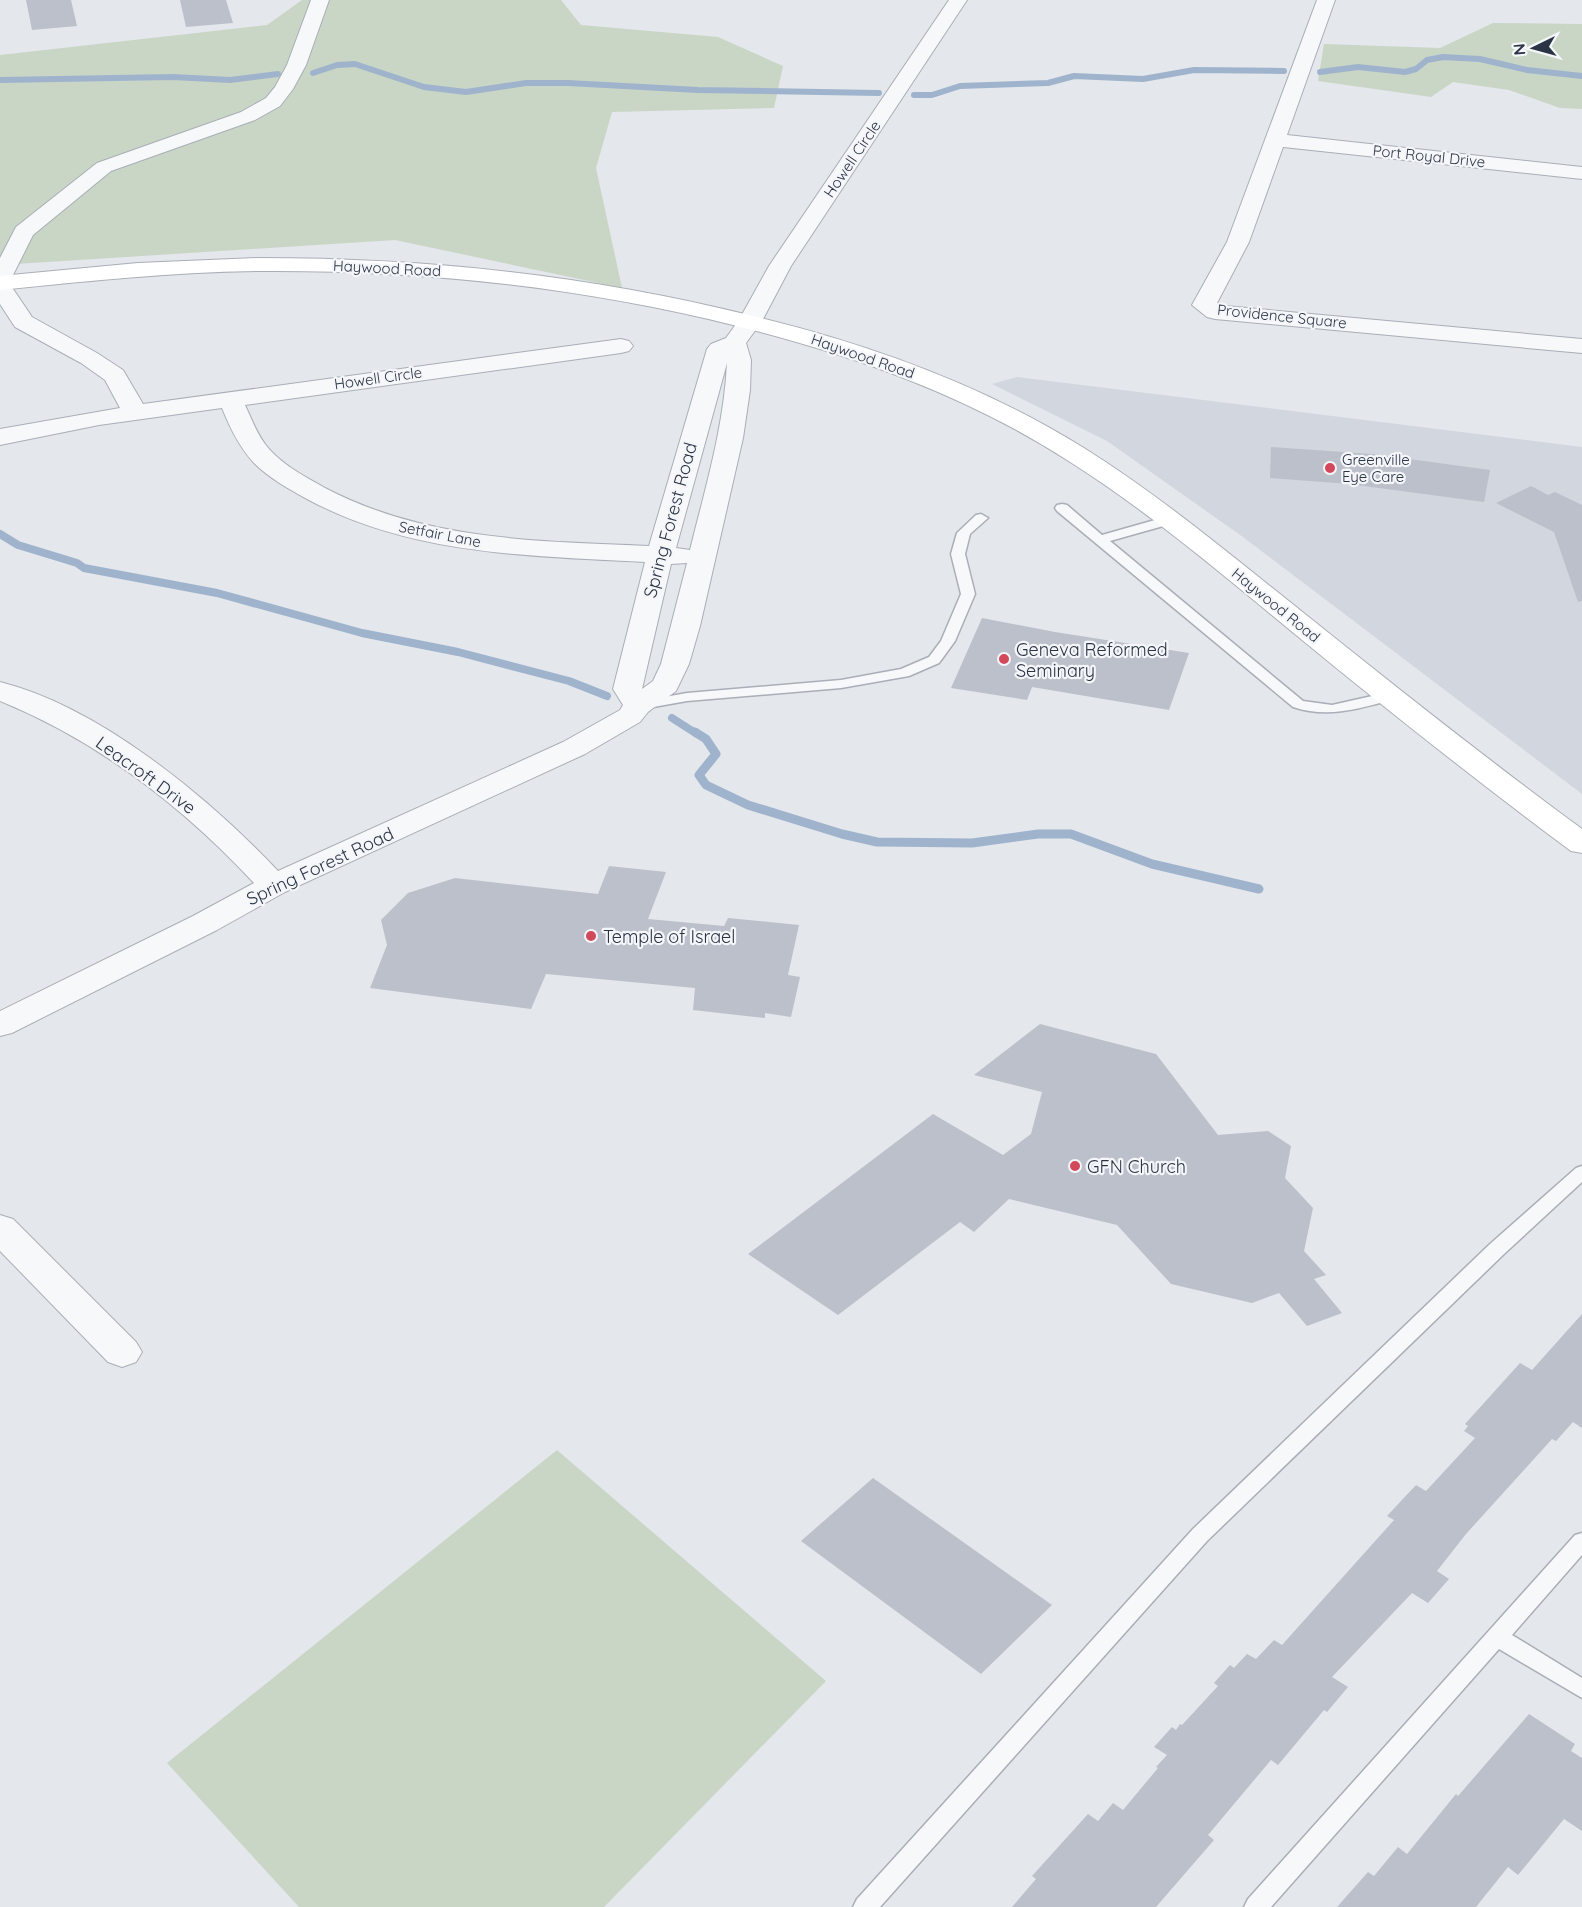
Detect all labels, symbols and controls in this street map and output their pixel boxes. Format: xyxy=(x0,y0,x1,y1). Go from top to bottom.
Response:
north arrow xyxy=(1504,18,1564,78)
text: N xyxy=(1509,43,1530,56)
street label: Howell Circle xyxy=(819,117,885,201)
street label: Port Royal Drive xyxy=(1372,141,1486,171)
street label: Haywood Road xyxy=(332,256,442,280)
street label: Providence Square xyxy=(1216,300,1348,332)
street label: Haywood Road xyxy=(809,329,917,383)
street label: Howell Circle xyxy=(333,362,423,394)
street label: Spring Forest Road xyxy=(638,440,702,600)
place label: Greenville Eye Care xyxy=(1342,450,1410,486)
marker: Greenville Eye Care xyxy=(1323,461,1337,475)
street label: Setfair Lane xyxy=(397,517,483,551)
street label: Haywood Road xyxy=(1228,564,1324,646)
place label: Geneva Reformed Seminary xyxy=(1016,638,1168,682)
marker: Geneva Reformed Seminary xyxy=(997,652,1011,666)
street label: Leacroft Drive xyxy=(91,731,201,819)
street label: Spring Forest Road xyxy=(243,822,397,910)
place label: Temple of Israel xyxy=(603,925,735,948)
marker: Temple of Israel xyxy=(584,929,598,943)
place label: GFN Church xyxy=(1087,1155,1186,1178)
marker: GFN Church xyxy=(1068,1159,1082,1173)

